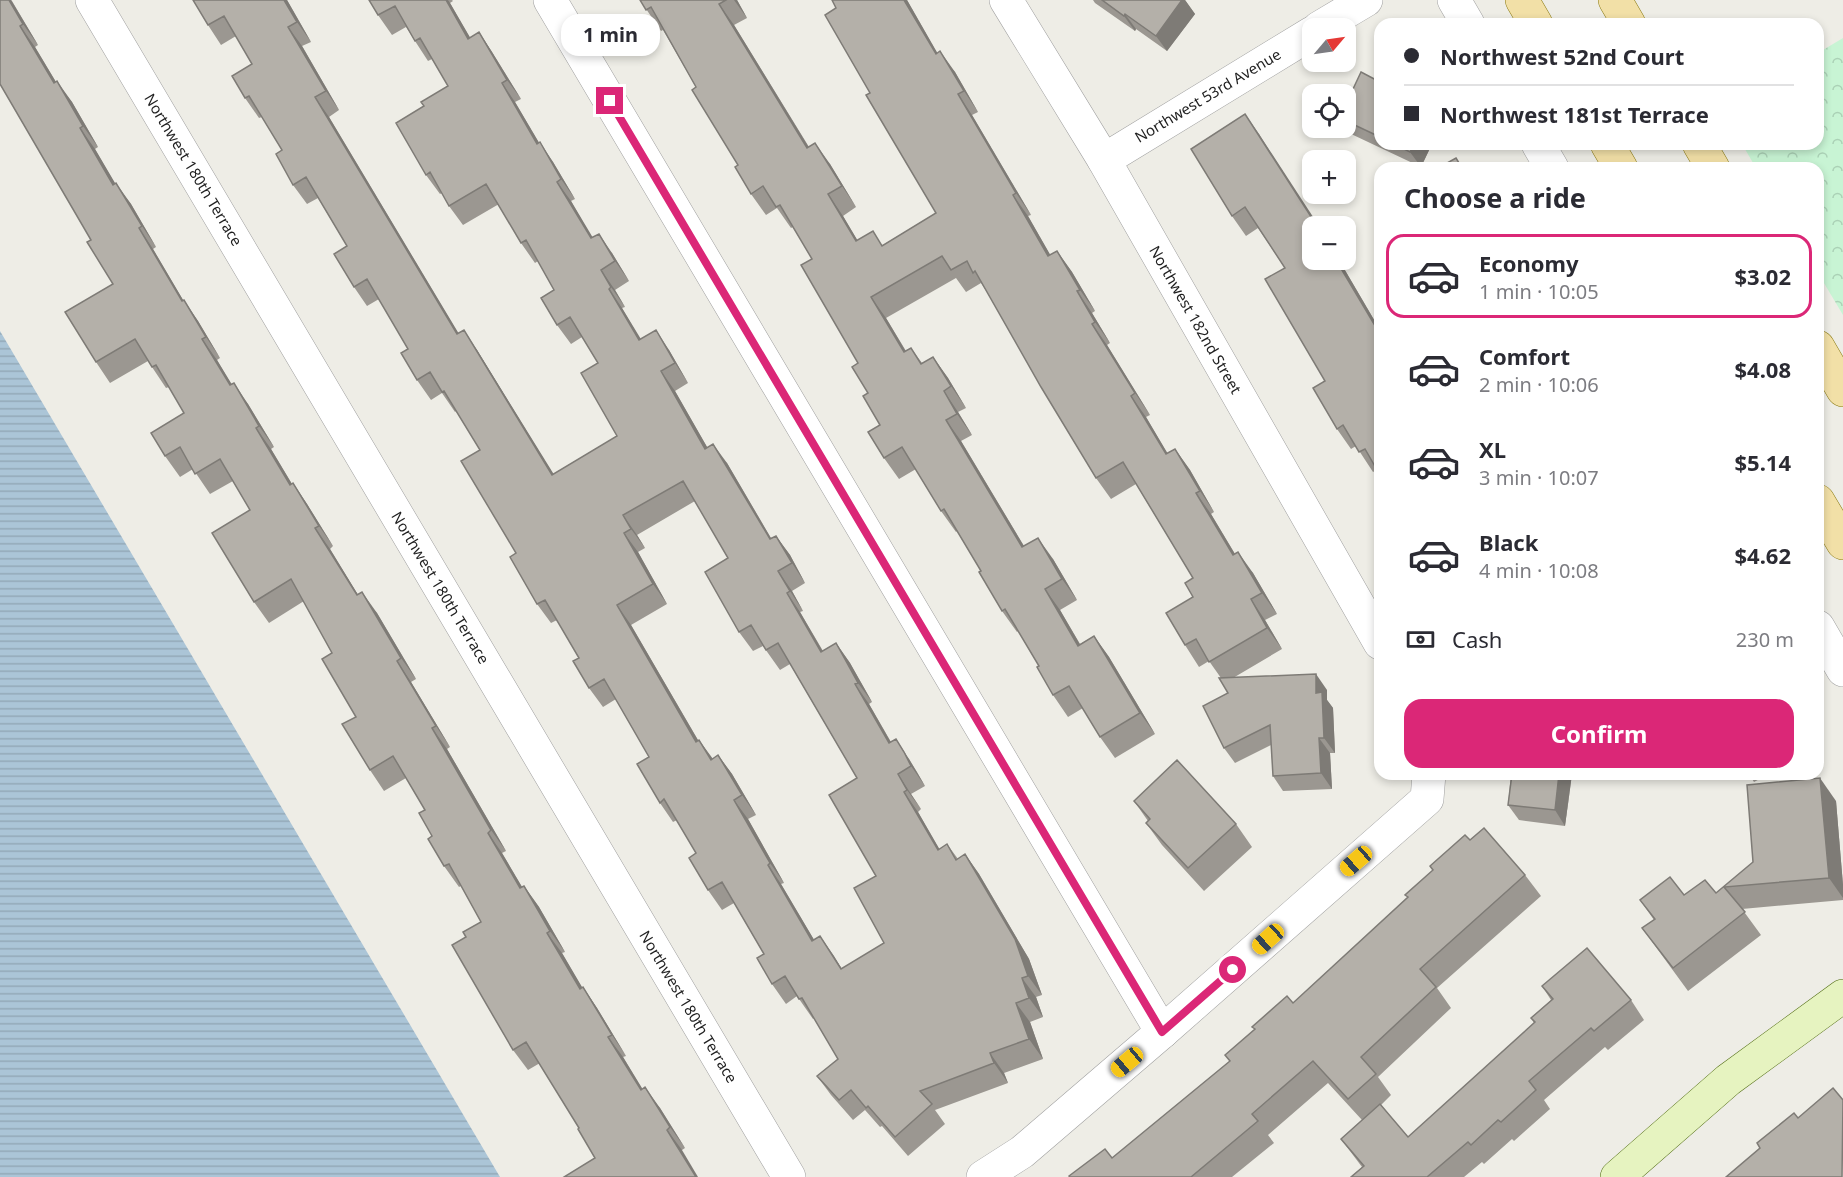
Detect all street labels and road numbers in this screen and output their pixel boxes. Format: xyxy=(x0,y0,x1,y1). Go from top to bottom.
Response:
street label: Northwest 53rd Avenue xyxy=(1131,44,1284,147)
street label: Northwest 180th Terrace xyxy=(140,90,247,249)
street label: Northwest 182nd Street xyxy=(1145,242,1247,398)
street label: Northwest 180th Terrace xyxy=(387,508,494,667)
street label: Northwest 180th Terrace xyxy=(635,927,742,1086)

